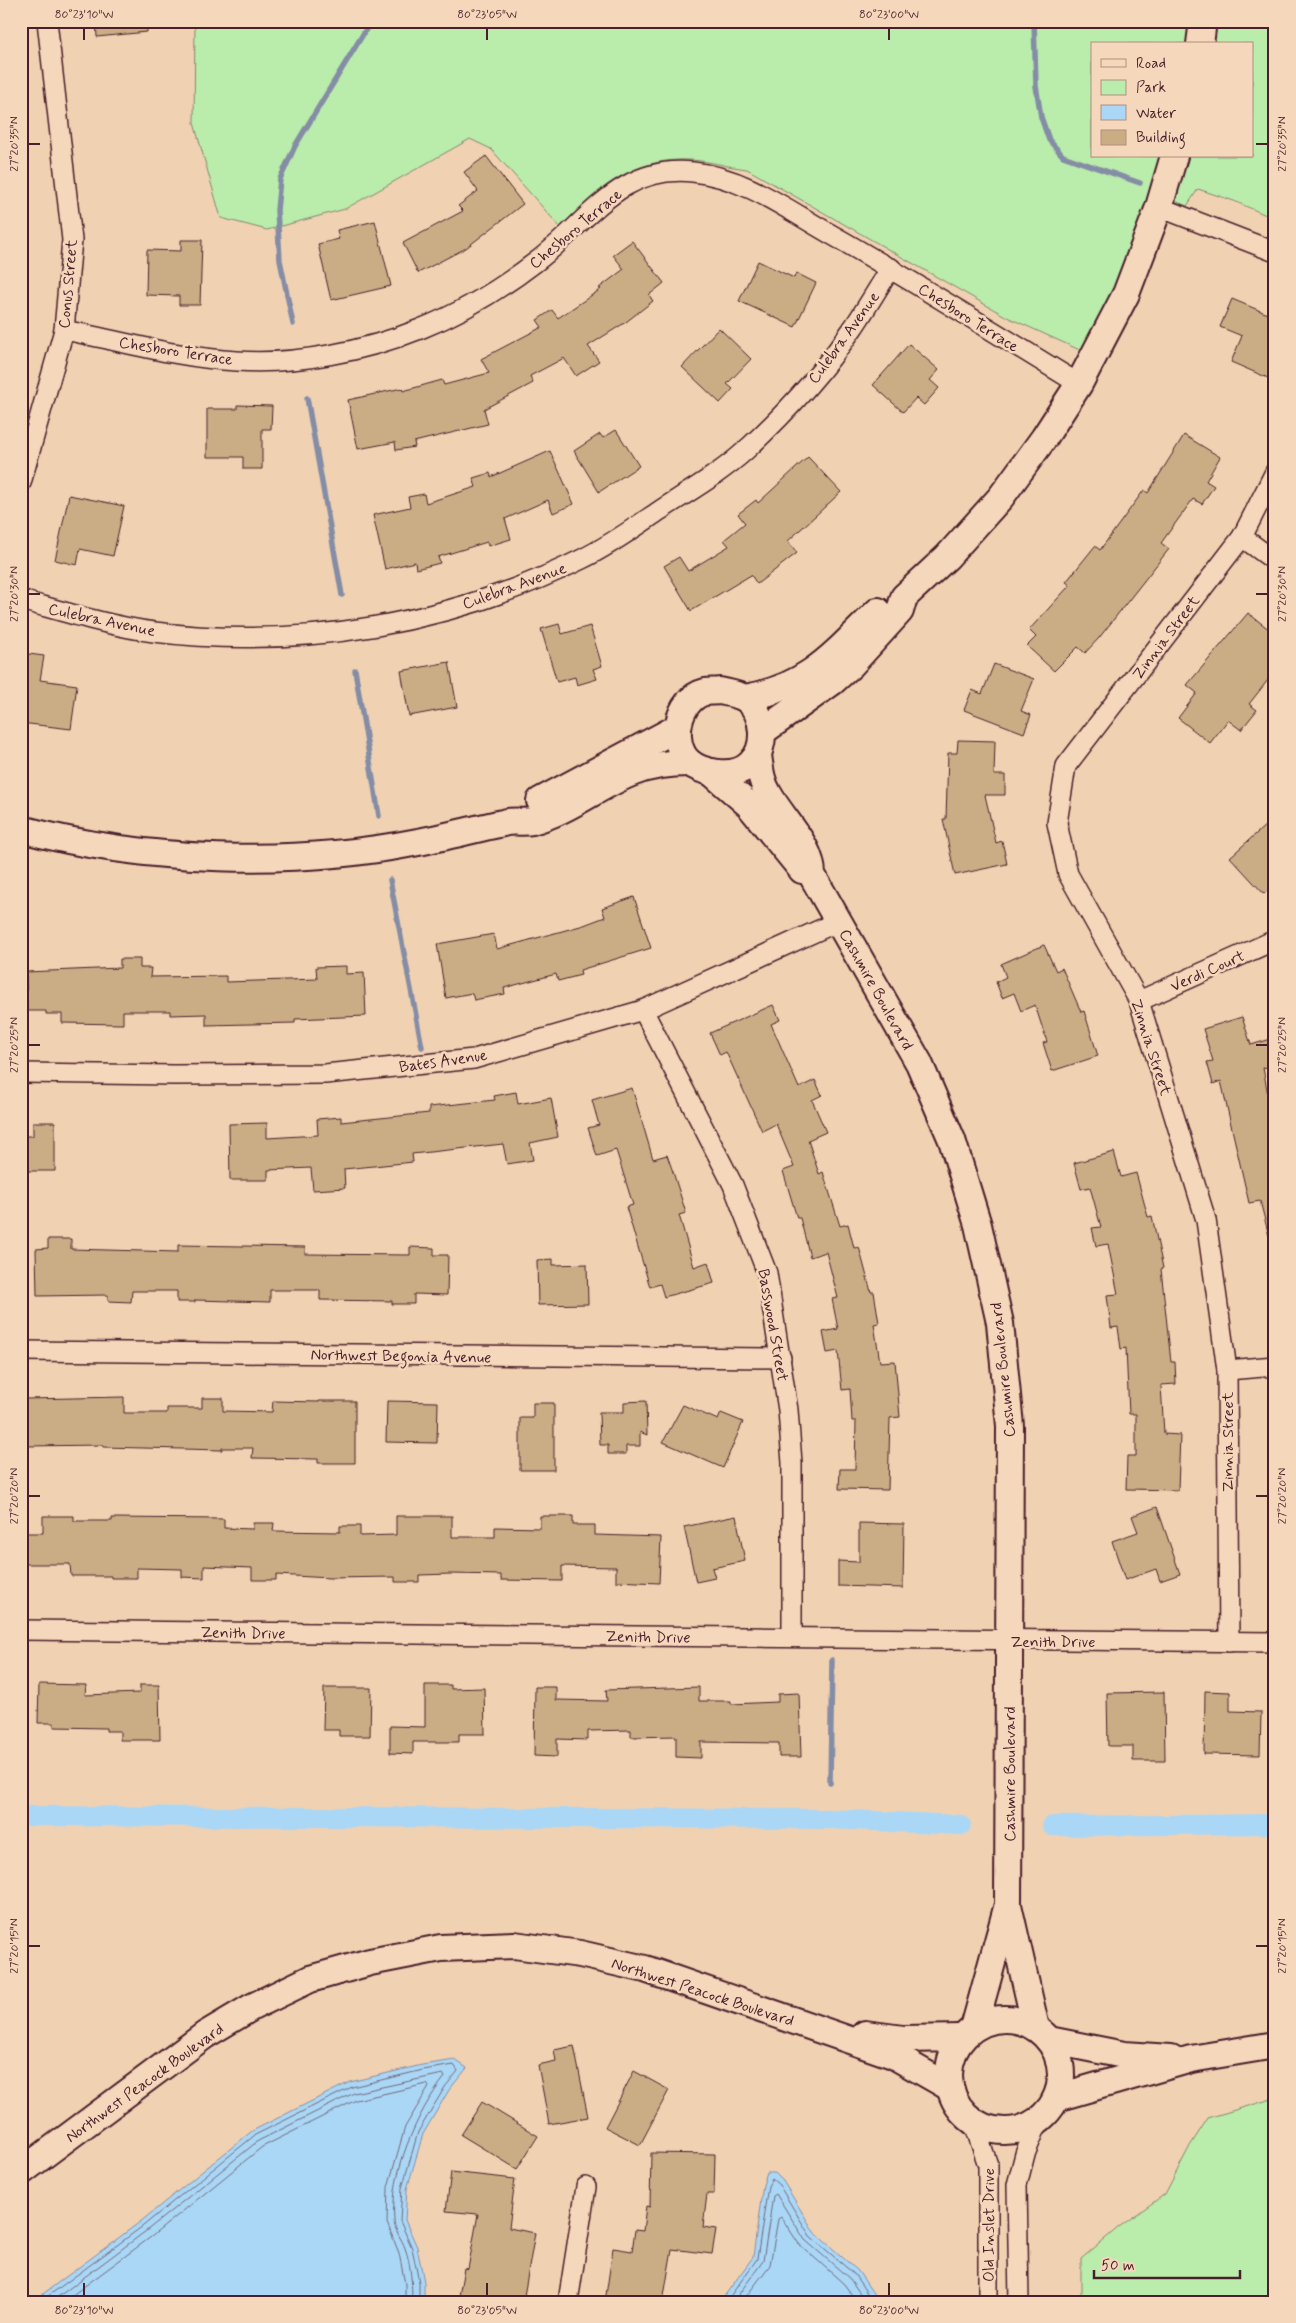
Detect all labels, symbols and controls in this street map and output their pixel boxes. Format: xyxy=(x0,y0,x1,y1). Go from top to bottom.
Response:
text: 80°23'10"W xyxy=(55,7,113,23)
text: 80°23'05"W xyxy=(457,7,517,23)
text: 80°23'00"W xyxy=(859,7,919,23)
legend xyxy=(1091,42,1254,158)
text: Road xyxy=(1136,54,1166,74)
text: Park xyxy=(1136,78,1166,98)
text: Water xyxy=(1136,104,1176,124)
text: 27°20'35"N xyxy=(7,116,23,172)
text: 27°20'35"N xyxy=(1275,116,1291,172)
text: Building xyxy=(1136,128,1186,149)
street label: Chesboro Terrace xyxy=(525,184,627,274)
street label: Conus Street xyxy=(54,238,83,330)
street label: Chesboro Terrace xyxy=(914,279,1023,358)
street label: Culebra Avenue xyxy=(804,287,885,388)
street label: Chesboro Terrace xyxy=(117,332,235,371)
street label: Culebra Avenue xyxy=(460,558,569,615)
text: 27°20'30"N xyxy=(7,566,23,622)
text: 27°20'30"N xyxy=(1275,566,1291,622)
street label: Zinnia Street xyxy=(1128,591,1205,684)
street label: Culebra Avenue xyxy=(46,599,157,642)
street label: Cashmire Boulevard xyxy=(834,925,918,1054)
street label: Verdi Court xyxy=(1167,945,1249,997)
street label: Zinnia Street xyxy=(1125,997,1176,1099)
text: 27°20'25"N xyxy=(7,1017,23,1073)
text: 27°20'25"N xyxy=(1275,1017,1291,1073)
street label: Bates Avenue xyxy=(398,1045,489,1078)
street label: Basswood Street xyxy=(752,1267,793,1384)
street label: Cashmire Boulevard xyxy=(986,1301,1021,1438)
street label: Northwest Begonia Avenue xyxy=(310,1344,492,1370)
street label: Zinnia Street xyxy=(1218,1391,1239,1492)
text: 27°20'20"N xyxy=(7,1468,23,1524)
text: 27°20'20"N xyxy=(1275,1468,1291,1524)
street label: Zenith Drive xyxy=(200,1622,286,1645)
street label: Zenith Drive xyxy=(605,1626,691,1649)
street label: Zenith Drive xyxy=(1010,1632,1096,1653)
street label: Cashmire Boulevard xyxy=(1000,1706,1021,1842)
text: 27°20'15"N xyxy=(7,1918,23,1974)
text: 27°20'15"N xyxy=(1275,1918,1291,1974)
street label: Northwest Peacock Boulevard xyxy=(609,1953,796,2032)
street label: Northwest Peacock Boulevard xyxy=(62,2019,228,2148)
street label: Old Inslet Drive xyxy=(979,2168,1000,2282)
scale bar xyxy=(1094,2248,1240,2280)
text: 50 m xyxy=(1101,2256,1135,2276)
text: 80°23'10"W xyxy=(55,2303,113,2319)
text: 80°23'05"W xyxy=(457,2303,517,2319)
text: 80°23'00"W xyxy=(859,2303,919,2319)

